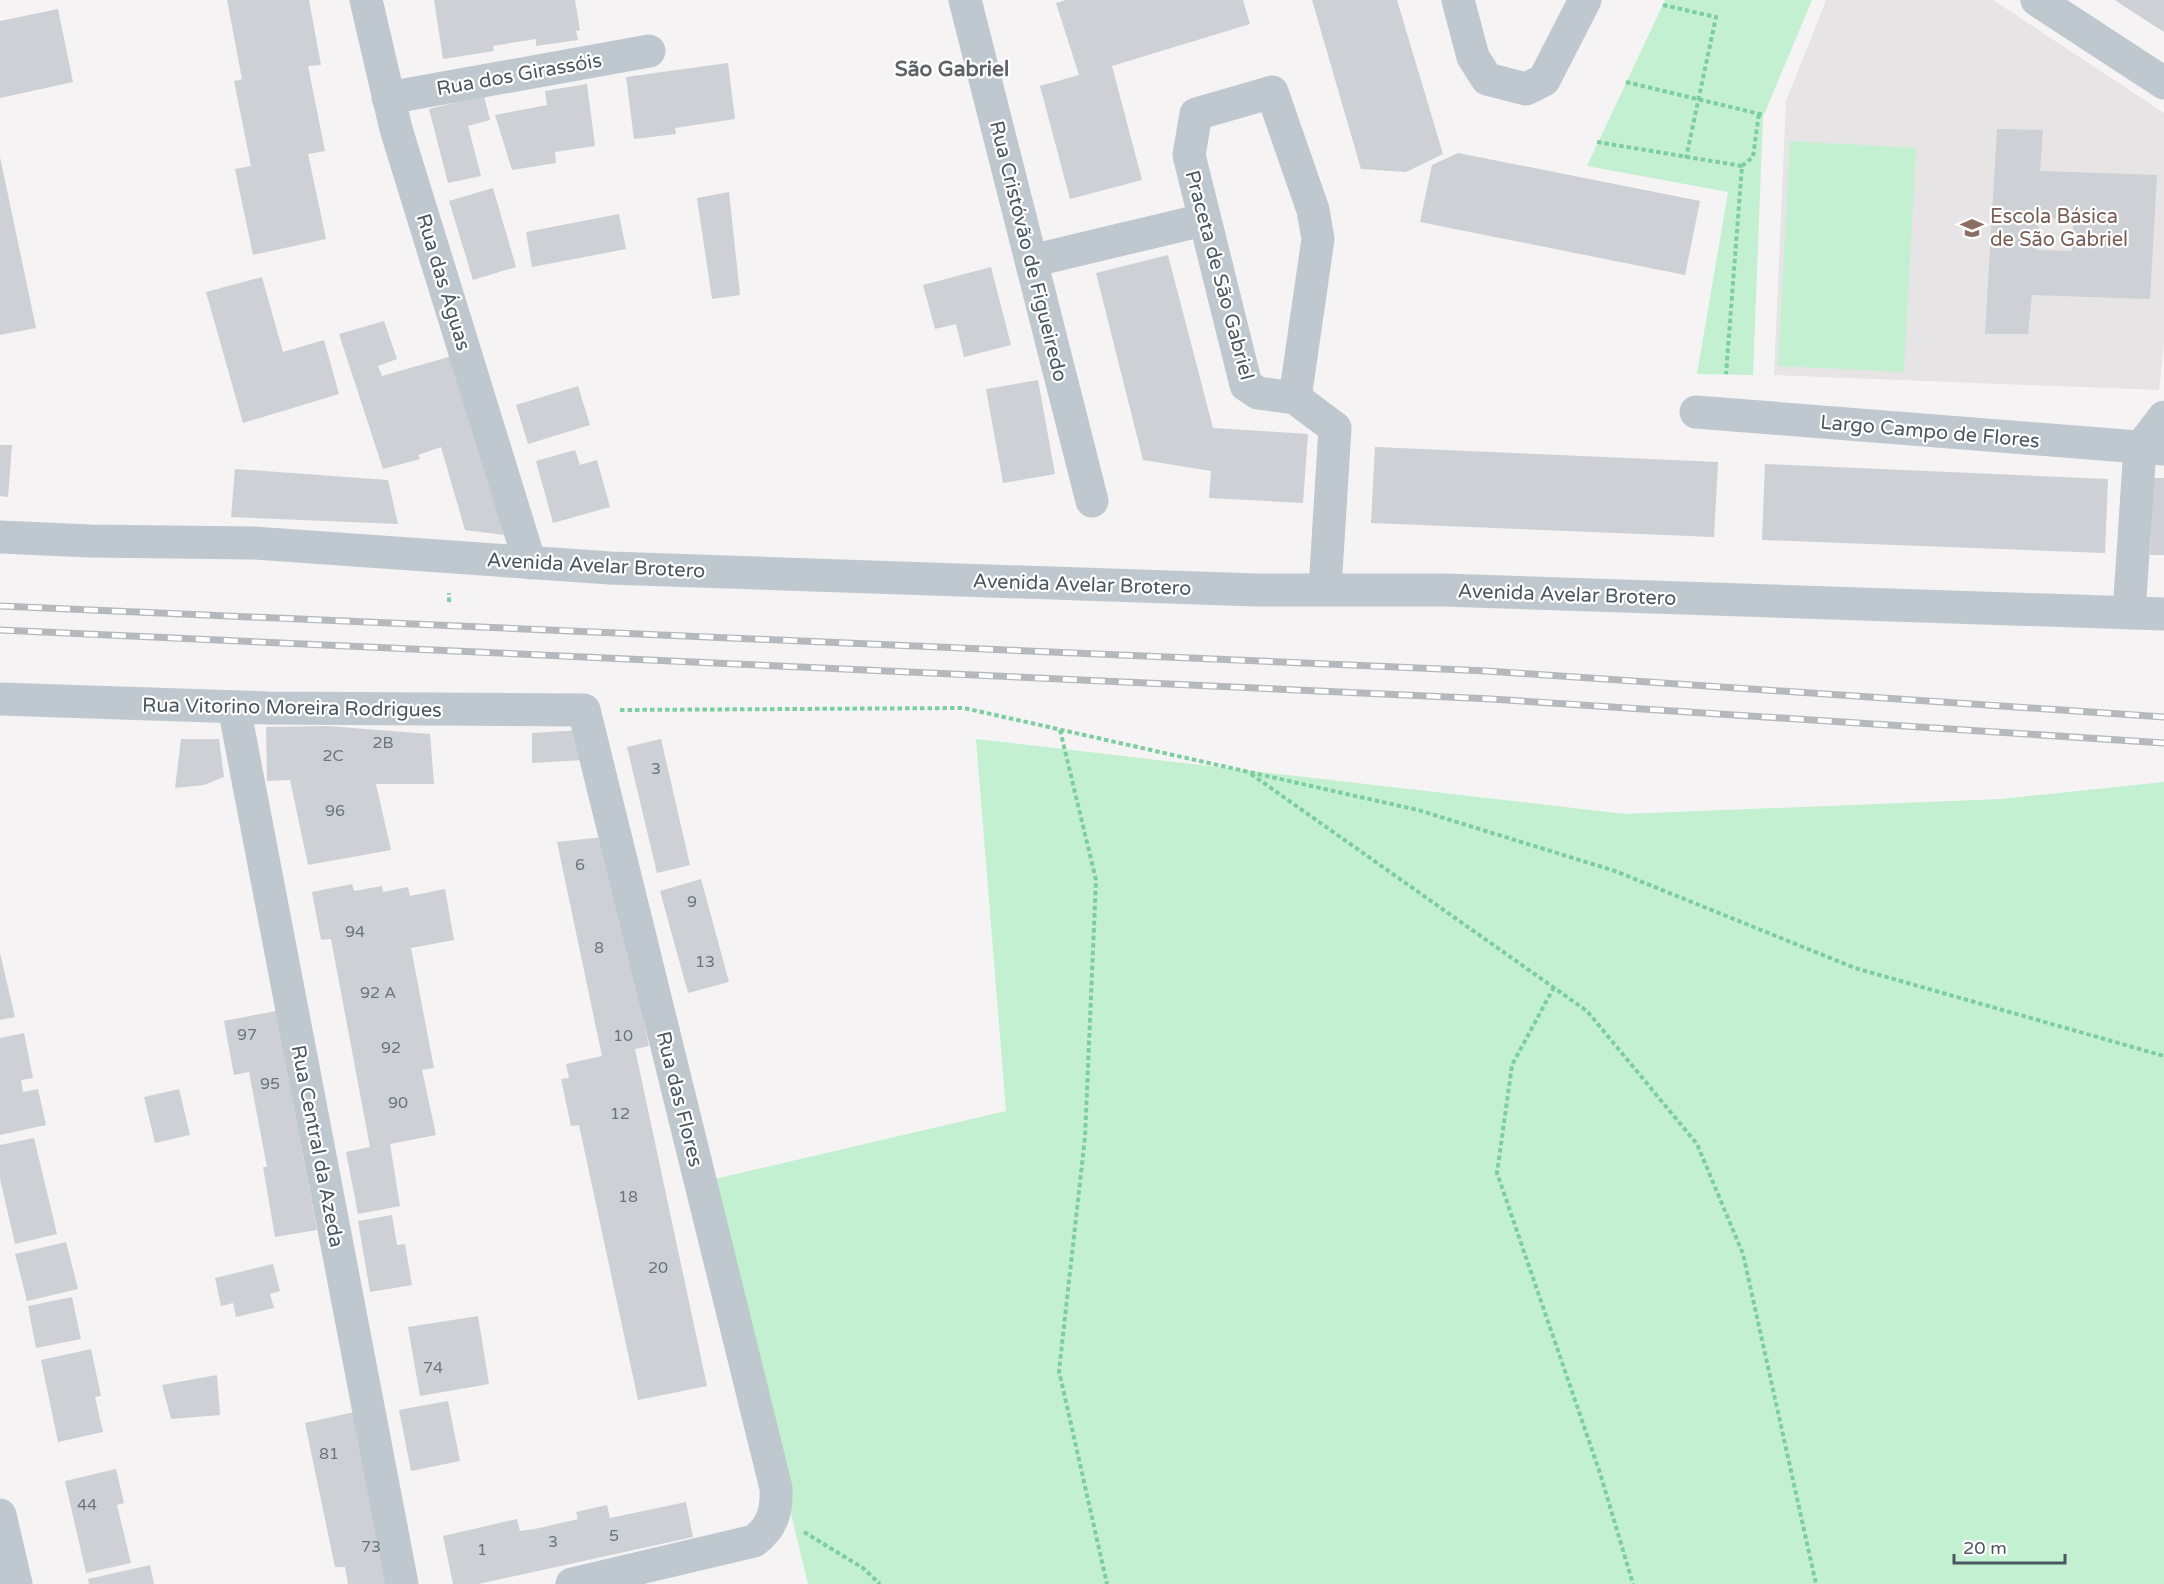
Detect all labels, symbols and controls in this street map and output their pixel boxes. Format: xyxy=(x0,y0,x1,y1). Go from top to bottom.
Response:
street label: Rua dos Girassóis xyxy=(435,49,604,101)
district label: São Gabriel xyxy=(895,57,1009,82)
street label: Rua Cristóvão de Figueiredo xyxy=(984,118,1072,384)
street label: Praceta de São Gabriel xyxy=(1179,168,1259,383)
place label: Escola Básica de São Gabriel xyxy=(1990,205,2128,252)
street label: Rua das Águas xyxy=(411,211,476,354)
school or university icon: Escola Básica de São Gabriel xyxy=(1959,215,1985,241)
street label: Largo Campo de Flores xyxy=(1819,410,2041,454)
street label: Avenida Avelar Brotero xyxy=(486,548,706,584)
street label: Avenida Avelar Brotero xyxy=(972,569,1192,601)
street label: Avenida Avelar Brotero xyxy=(1457,579,1677,611)
street label: Rua Vitorino Moreira Rodrigues xyxy=(142,693,442,723)
house number: 2B xyxy=(372,733,394,753)
house number: 2C xyxy=(322,746,344,766)
house number: 3 xyxy=(651,759,661,779)
house number: 96 xyxy=(325,801,345,821)
house number: 6 xyxy=(575,855,585,875)
house number: 9 xyxy=(687,892,697,912)
house number: 94 xyxy=(345,922,365,942)
house number: 8 xyxy=(594,938,604,958)
house number: 13 xyxy=(695,952,715,972)
house number: 92 A xyxy=(360,983,396,1003)
house number: 97 xyxy=(237,1025,257,1045)
house number: 10 xyxy=(613,1026,633,1046)
street label: Rua das Flores xyxy=(651,1029,707,1170)
house number: 92 xyxy=(381,1038,401,1058)
street label: Rua Central da Azeda xyxy=(286,1043,348,1249)
house number: 95 xyxy=(260,1074,280,1094)
house number: 90 xyxy=(388,1093,408,1113)
house number: 12 xyxy=(610,1104,630,1124)
house number: 18 xyxy=(618,1187,638,1207)
house number: 20 xyxy=(648,1258,668,1278)
house number: 74 xyxy=(423,1358,443,1378)
house number: 81 xyxy=(319,1444,339,1464)
house number: 44 xyxy=(77,1495,97,1515)
house number: 5 xyxy=(609,1526,619,1546)
scale bar xyxy=(1954,1527,2065,1565)
house number: 3 xyxy=(548,1532,558,1552)
house number: 73 xyxy=(361,1537,381,1557)
text: 20 m xyxy=(1963,1537,2007,1559)
house number: 1 xyxy=(477,1540,487,1560)

